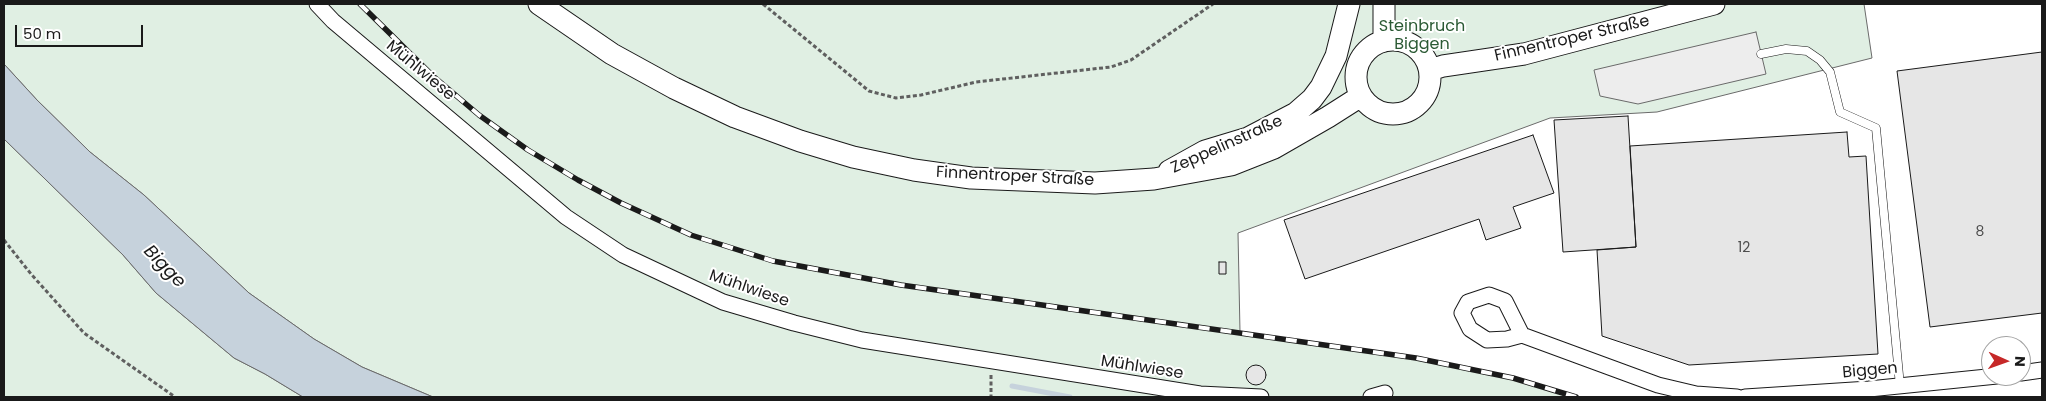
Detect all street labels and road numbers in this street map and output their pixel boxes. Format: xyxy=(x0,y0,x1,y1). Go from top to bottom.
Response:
street label: Finnentroper Straße xyxy=(1493,12,1651,66)
street label: Mühlwiese xyxy=(382,37,458,105)
street label: Zeppelinstraße xyxy=(1168,112,1286,178)
street label: Finnentroper Straße xyxy=(935,163,1095,191)
street label: Mühlwiese xyxy=(706,266,792,312)
street label: Mühlwiese xyxy=(1099,352,1185,384)
street label: Biggen xyxy=(1842,359,1898,383)

